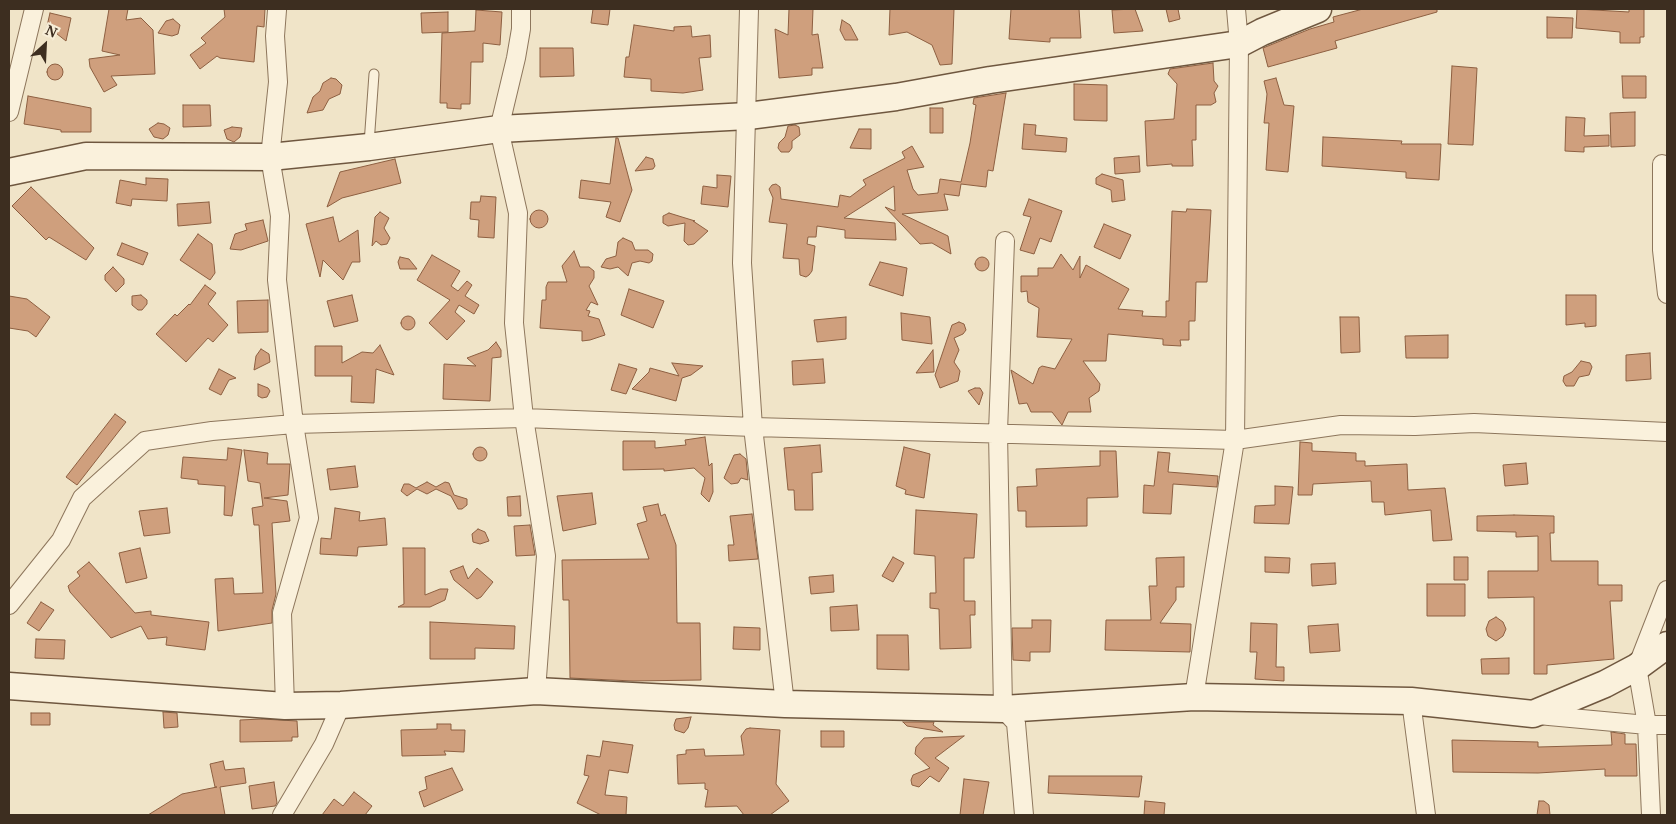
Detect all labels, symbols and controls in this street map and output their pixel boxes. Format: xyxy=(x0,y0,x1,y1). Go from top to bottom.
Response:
north arrow xyxy=(20,20,70,70)
text: N xyxy=(43,20,61,42)

